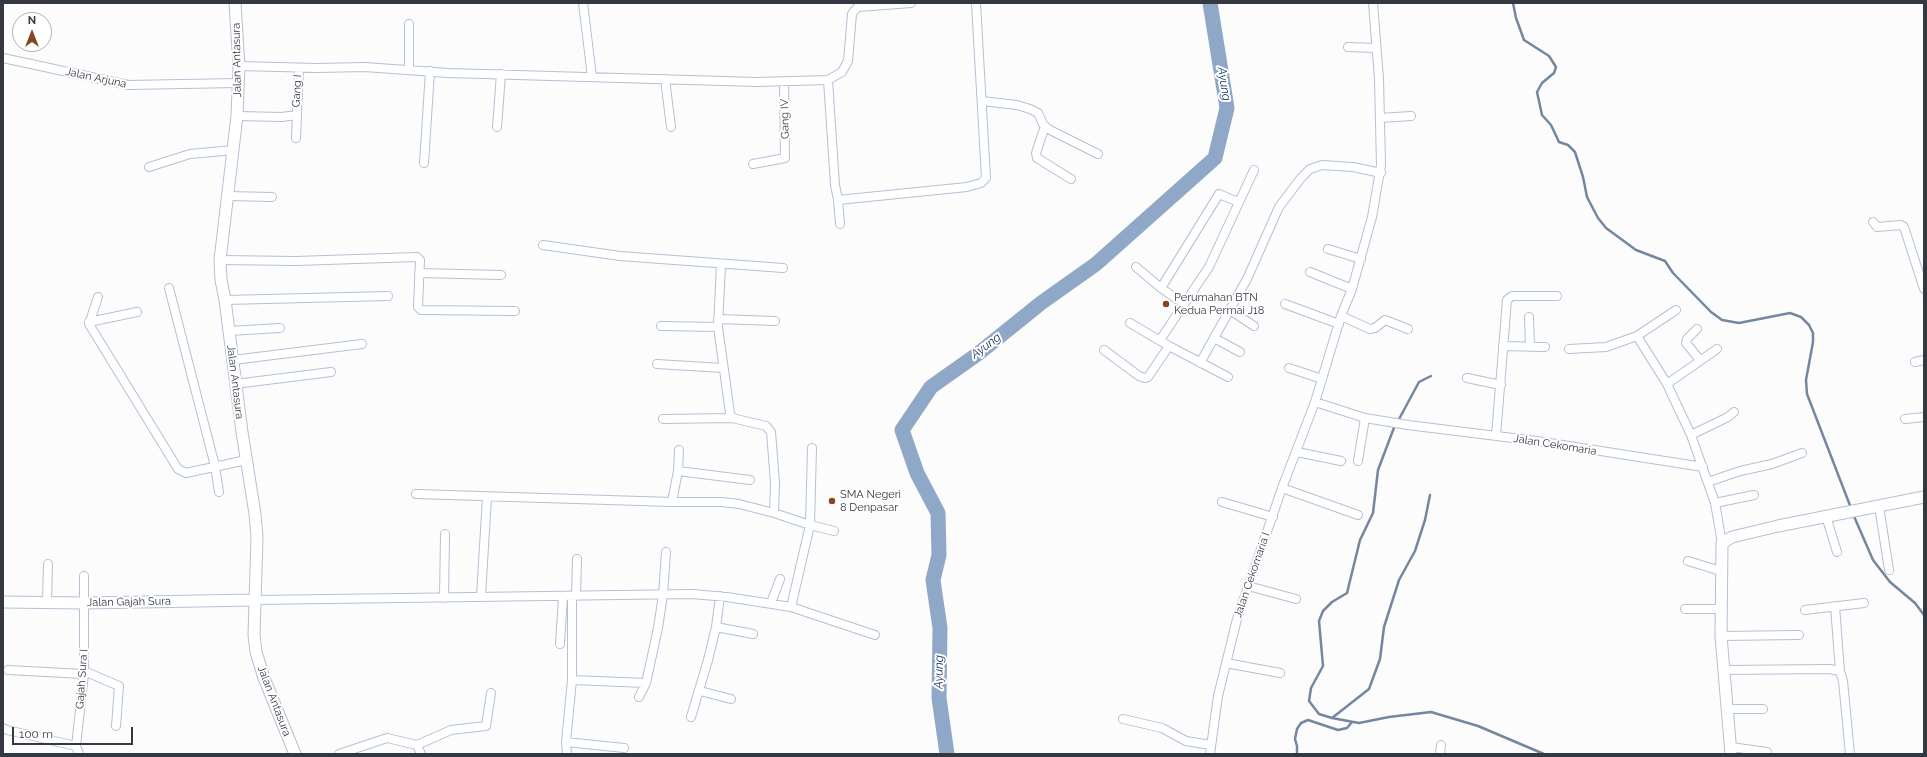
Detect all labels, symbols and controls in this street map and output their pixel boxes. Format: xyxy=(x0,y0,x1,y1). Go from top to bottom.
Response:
north arrow xyxy=(12,12,52,52)
text: N xyxy=(28,14,36,27)
street label: Jalan Antasura xyxy=(230,23,244,97)
street label: Jalan Arjuna xyxy=(64,65,128,91)
water label: Ayung xyxy=(1214,66,1234,102)
street label: Gang I xyxy=(290,74,304,108)
street label: Gang IV xyxy=(778,99,792,139)
place label: Perumahan BTN Kedua Permai J18 xyxy=(1174,291,1264,317)
marker: Perumahan BTN Kedua Permai J18 xyxy=(1161,299,1171,309)
water label: Ayung xyxy=(968,330,1004,362)
street label: Jalan Antasura xyxy=(224,344,246,420)
street label: Jalan Cekomaria xyxy=(1513,432,1597,458)
place label: SMA Negeri 8 Denpasar xyxy=(840,488,901,514)
marker: SMA Negeri 8 Denpasar xyxy=(827,496,837,506)
street label: Jalan Cekomaria I xyxy=(1231,531,1273,619)
street label: Jalan Gajah Sura xyxy=(87,595,171,609)
street label: Gajah Sura I xyxy=(73,649,91,709)
water label: Ayung xyxy=(932,655,946,689)
street label: Jalan Antasura xyxy=(254,664,294,738)
scale bar xyxy=(14,719,135,745)
text: 100 m xyxy=(19,727,53,741)

